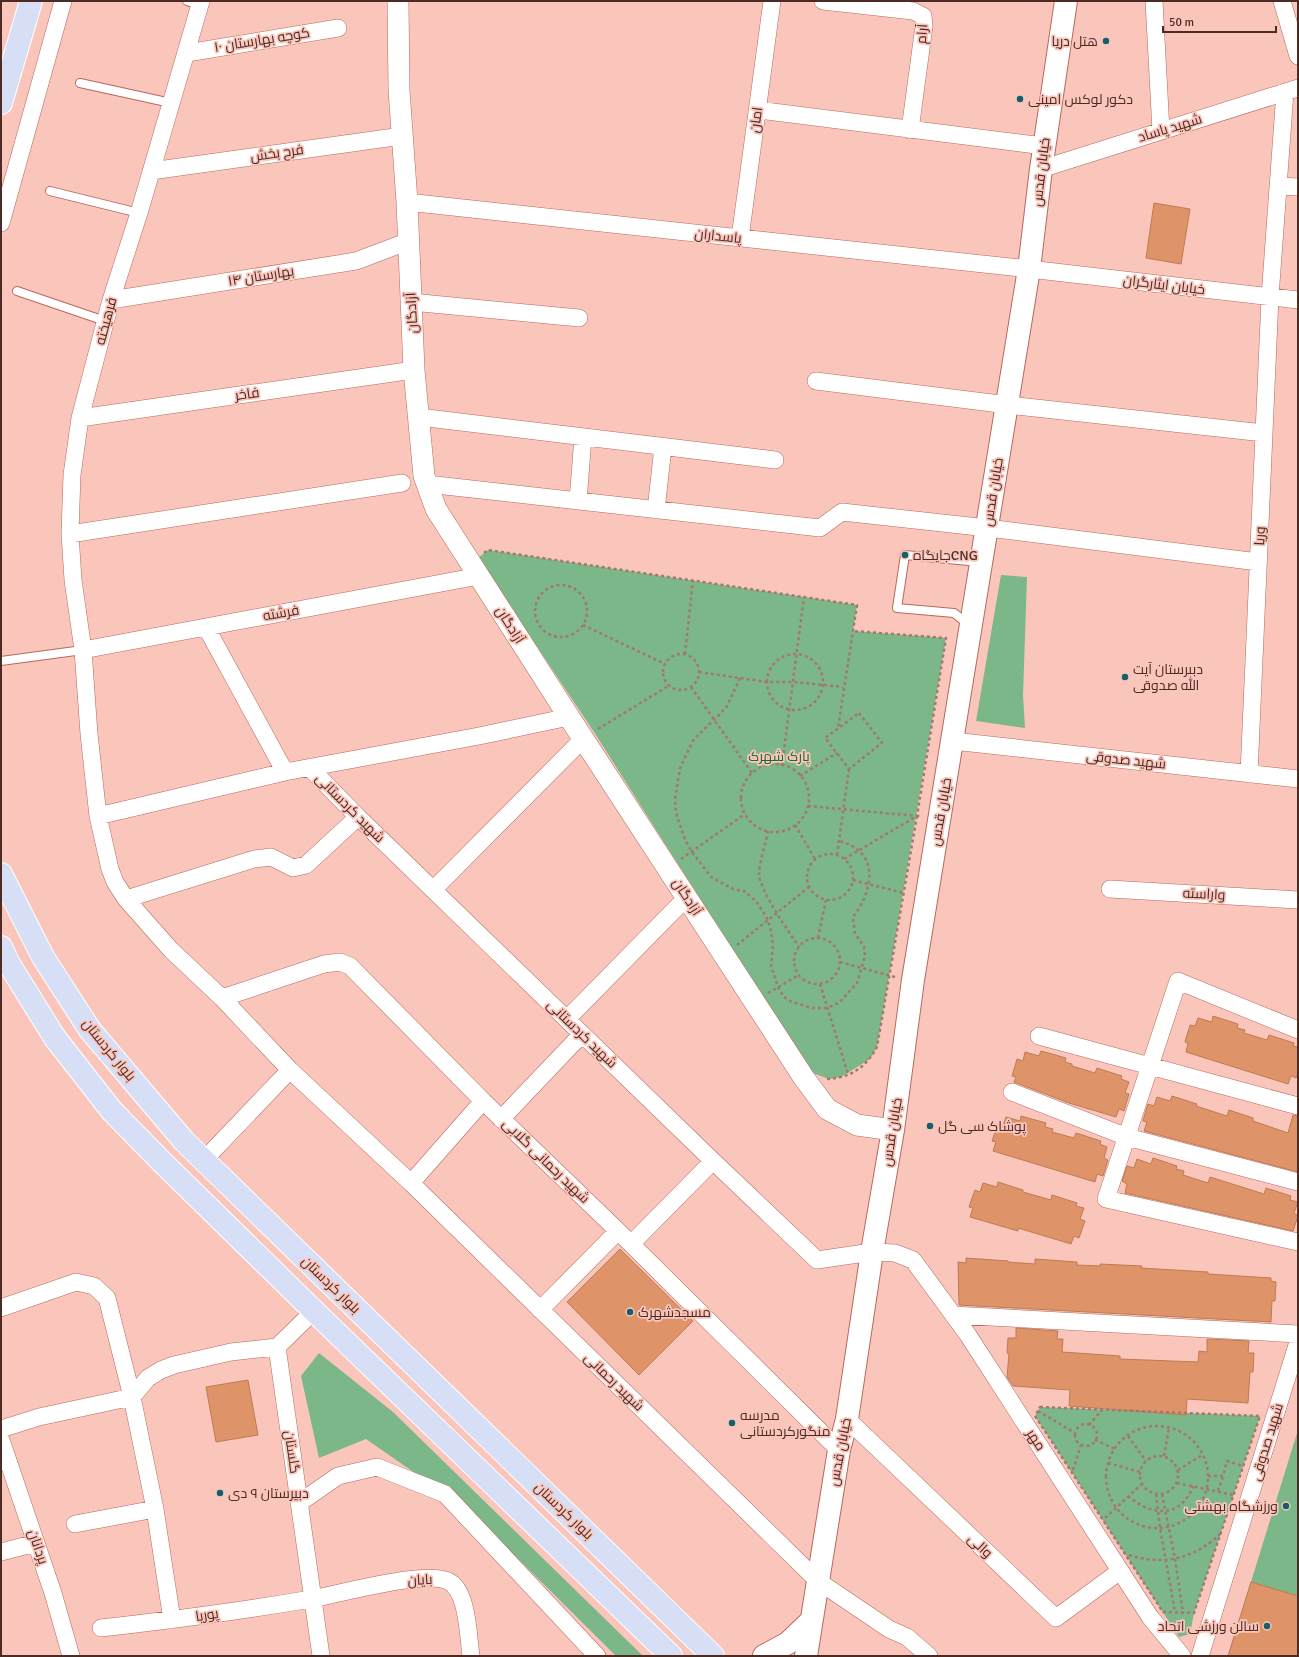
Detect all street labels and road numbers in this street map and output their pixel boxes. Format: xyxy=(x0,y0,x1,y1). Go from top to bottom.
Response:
street label: آرام xyxy=(913,23,932,45)
street label: کوچه بهارستان ۱۰ xyxy=(213,24,311,57)
street label: امان xyxy=(746,106,766,134)
street label: شهید پاساد xyxy=(1136,110,1204,147)
street label: خیابان قدس xyxy=(1028,137,1054,207)
street label: فرح بخش xyxy=(249,141,305,165)
street label: پاسداران xyxy=(693,225,743,248)
street label: بهارستان ۱۴ xyxy=(227,262,295,290)
street label: خیابان ایثارگران xyxy=(1122,272,1206,298)
street label: آزادگان xyxy=(402,292,422,334)
street label: فرهیخته xyxy=(91,295,121,347)
street label: فاخر xyxy=(233,384,260,404)
street label: خیابان قدس xyxy=(979,456,1007,528)
street label: وریا xyxy=(1251,526,1269,546)
street label: فرشته xyxy=(262,601,300,625)
street label: آزادگان xyxy=(492,603,528,647)
street label: شهید صدوقی xyxy=(1085,747,1167,773)
street label: شهید کردستانی xyxy=(312,770,388,846)
street label: خیابان قدس xyxy=(927,776,955,848)
street label: آزادگان xyxy=(669,875,705,919)
street label: واراسته xyxy=(1182,884,1226,904)
street label: شهید کردستانی xyxy=(543,996,621,1072)
street label: بلوار کردستان xyxy=(79,1015,139,1085)
street label: خیابان قدس xyxy=(878,1096,906,1168)
street label: شهید رحمانی گلابی xyxy=(499,1115,593,1207)
street label: بلوار کردستان xyxy=(298,1253,364,1317)
street label: شهید رحمانی xyxy=(581,1349,647,1415)
street label: شهید صدوقی xyxy=(1247,1401,1287,1483)
street label: خیابان قدس xyxy=(825,1416,855,1488)
street label: مهر xyxy=(1022,1425,1049,1454)
street label: گلستان xyxy=(281,1429,303,1475)
street label: بلوار کردستان xyxy=(531,1479,597,1543)
street label: پردانان xyxy=(23,1527,52,1567)
street label: والی xyxy=(964,1530,996,1562)
street label: بایان xyxy=(407,1571,433,1589)
street label: پوریا xyxy=(194,1605,220,1626)

